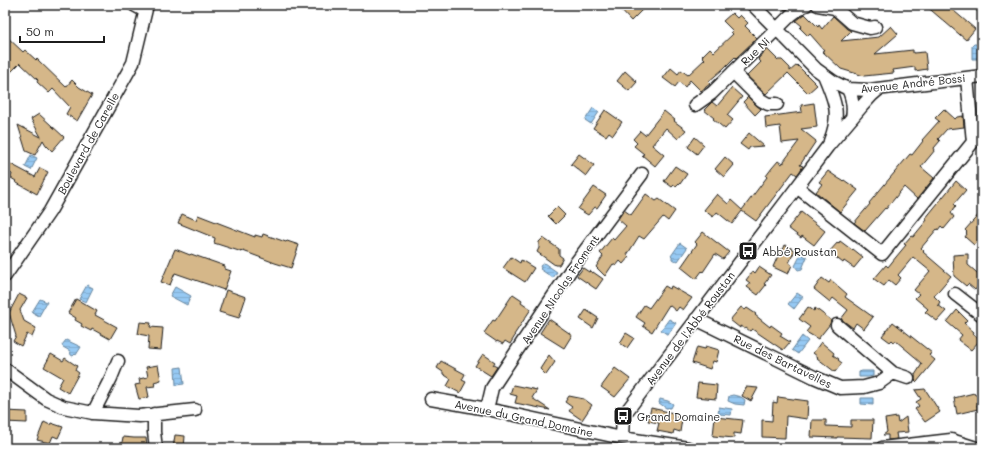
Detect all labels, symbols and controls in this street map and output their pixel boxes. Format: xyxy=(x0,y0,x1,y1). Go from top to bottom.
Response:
scale bar xyxy=(20,18,104,44)
text: 50 m xyxy=(26,23,54,39)
street label: Rue Ni xyxy=(737,33,773,69)
street label: Avenue André Bossi xyxy=(860,70,966,96)
street label: Boulevard de Carelle xyxy=(54,89,122,197)
street label: Avenue Nicolas Froment xyxy=(518,231,602,347)
bus stop icon: Abbé Roustan xyxy=(737,240,759,262)
place label: Abbé Roustan xyxy=(762,244,837,259)
street label: Avenue de l'Abbé Roustan xyxy=(642,268,738,388)
street label: Rue des Bartavelles xyxy=(732,331,834,391)
street label: Avenue du Grand Domaine xyxy=(453,396,595,440)
bus stop icon: Grand Domaine xyxy=(612,405,634,427)
place label: Grand Domaine xyxy=(637,409,720,424)

